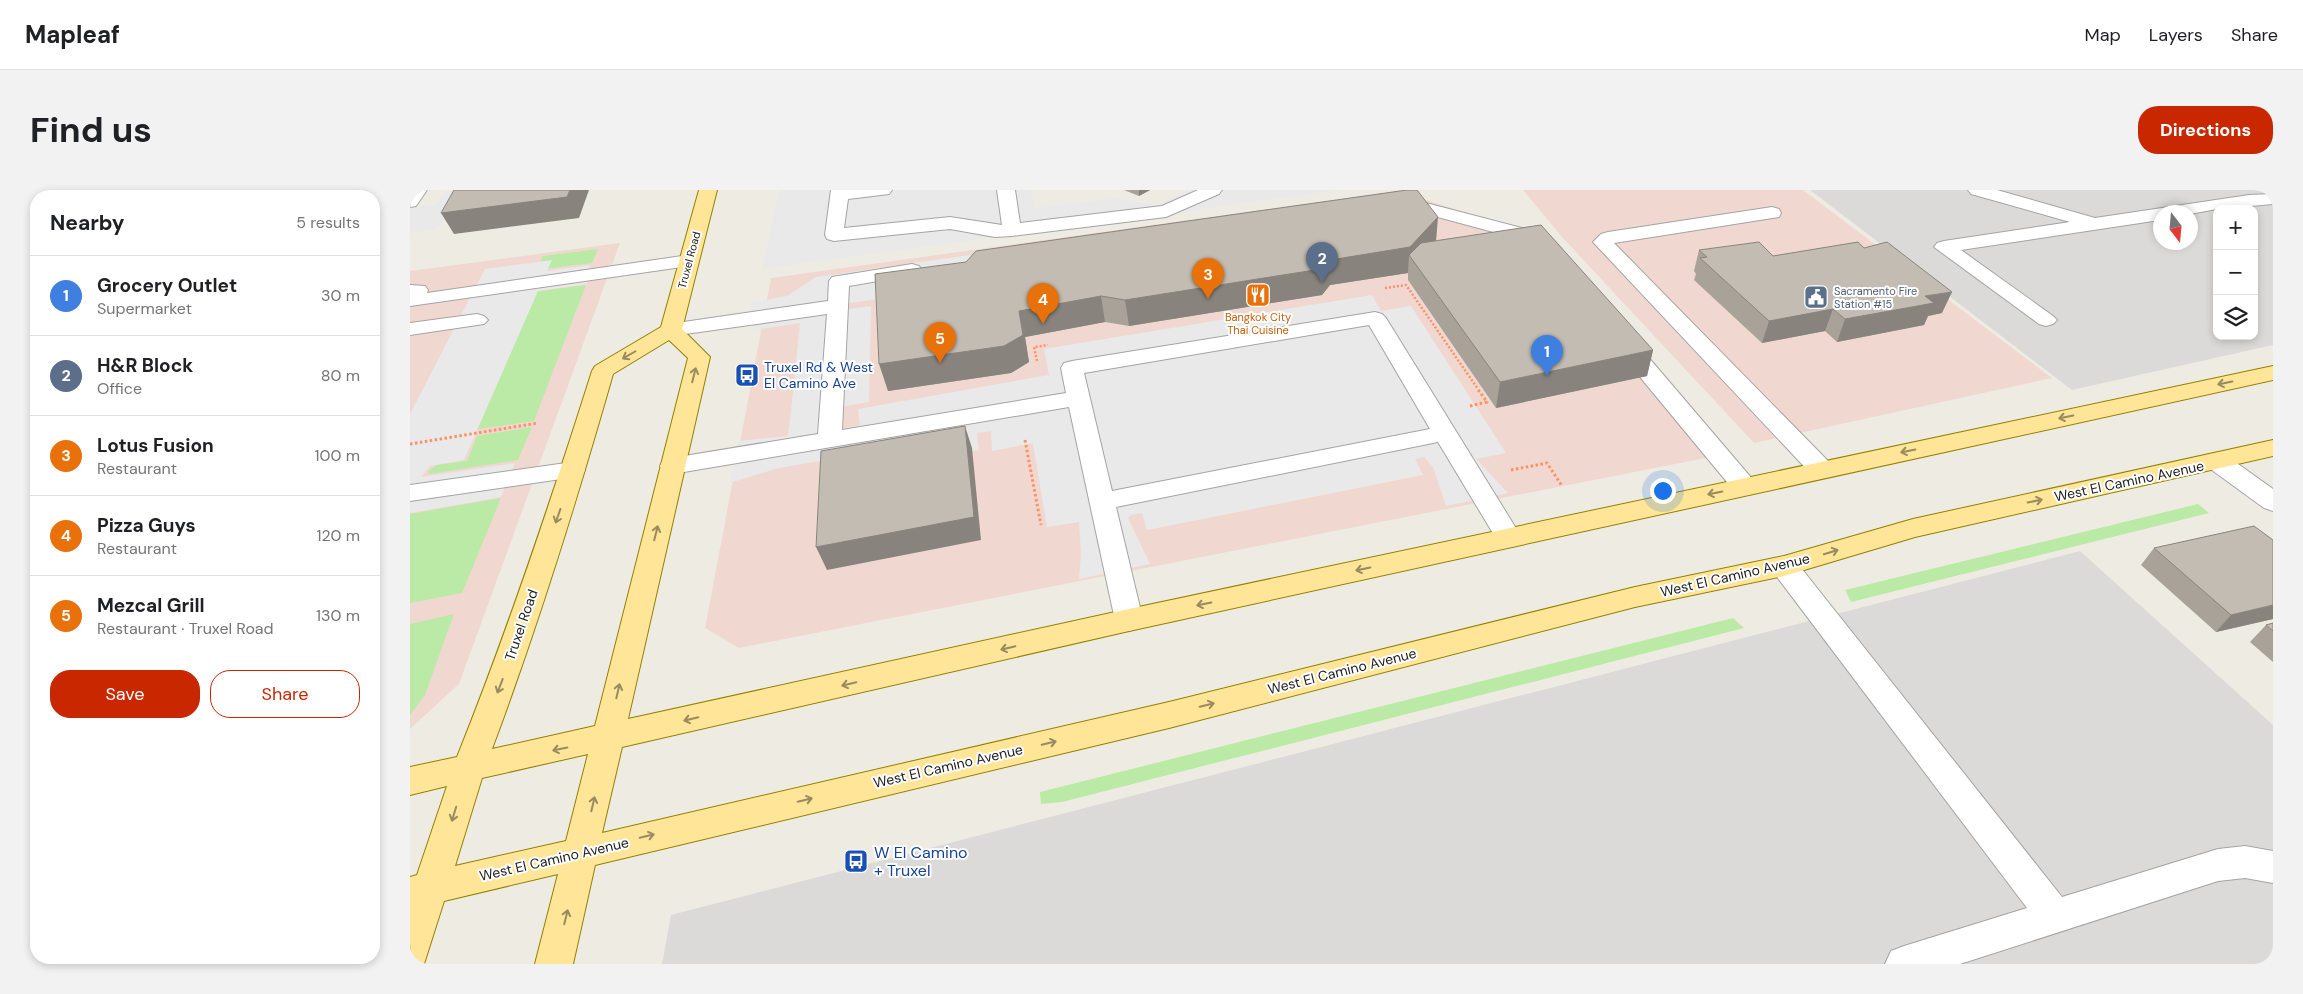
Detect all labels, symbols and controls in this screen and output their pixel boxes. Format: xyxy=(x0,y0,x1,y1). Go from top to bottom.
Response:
text: Mapleaf xyxy=(25,19,120,50)
text: Map xyxy=(2085,23,2121,47)
text: Layers xyxy=(2149,23,2203,47)
text: Share xyxy=(2231,23,2278,47)
button: Directions xyxy=(2138,106,2273,154)
text: Find us xyxy=(30,107,152,153)
north arrow xyxy=(2153,205,2198,250)
map controls xyxy=(2213,205,2258,340)
button: + xyxy=(2213,205,2258,250)
text: Nearby xyxy=(50,209,124,237)
text: 5 results xyxy=(296,212,360,233)
street label: Truxel Road xyxy=(675,230,703,290)
pin: 2 xyxy=(1306,242,1338,283)
button: − xyxy=(2213,250,2258,295)
pin: 3 xyxy=(1192,258,1224,299)
text: Grocery Outlet xyxy=(97,273,237,298)
restaurant icon: Bangkok City Thai Cuisine xyxy=(1245,282,1271,308)
pin: 4 xyxy=(1027,283,1059,324)
public building icon: Sacramento Fire Station #15 xyxy=(1803,284,1829,310)
place label: Sacramento Fire Station #15 xyxy=(1834,284,1917,311)
text: 1 xyxy=(63,285,69,306)
text: 30 m xyxy=(321,285,360,306)
button: layers xyxy=(2213,295,2258,340)
text: Supermarket xyxy=(97,298,192,319)
place label: Bangkok City Thai Cuisine xyxy=(1225,310,1291,337)
pin: 5 xyxy=(924,322,956,363)
pin: 1 xyxy=(1531,335,1563,376)
one-way arrow xyxy=(622,350,636,360)
text: H&R Block xyxy=(97,353,193,378)
place label: Truxel Rd & West El Camino Ave xyxy=(764,358,873,392)
bus stop icon: Truxel Rd & West El Camino Ave xyxy=(734,362,760,388)
text: 2 xyxy=(61,365,71,386)
text: 80 m xyxy=(321,365,360,386)
one-way arrow xyxy=(690,367,699,383)
text: Office xyxy=(97,378,142,399)
one-way arrow xyxy=(2218,379,2234,388)
one-way arrow xyxy=(2059,413,2075,422)
text: Lotus Fusion xyxy=(97,433,214,458)
text: 3 xyxy=(61,445,71,466)
text: 100 m xyxy=(315,445,360,466)
one-way arrow xyxy=(1900,447,1916,457)
street label: West El Camino Avenue xyxy=(2052,456,2206,506)
text: Restaurant xyxy=(97,458,177,479)
your location xyxy=(1650,478,1676,504)
one-way arrow xyxy=(1707,489,1723,498)
one-way arrow xyxy=(2027,496,2043,505)
one-way arrow xyxy=(553,508,562,523)
text: Pizza Guys xyxy=(97,513,196,538)
text: 4 xyxy=(61,525,71,546)
text: 120 m xyxy=(316,525,360,546)
one-way arrow xyxy=(652,525,661,541)
text: Restaurant xyxy=(97,538,177,559)
one-way arrow xyxy=(1823,547,1839,557)
street label: West El Camino Avenue xyxy=(1659,549,1811,601)
one-way arrow xyxy=(1356,565,1372,575)
street label: Truxel Road xyxy=(500,587,542,663)
text: Mezcal Grill xyxy=(97,593,205,618)
one-way arrow xyxy=(1197,600,1213,609)
text: 5 xyxy=(61,605,71,626)
text: 130 m xyxy=(316,605,360,626)
text: Restaurant · Truxel Road xyxy=(97,618,274,639)
one-way arrow xyxy=(1000,644,1016,653)
street label: West El Camino Avenue xyxy=(1266,644,1418,698)
button: Save xyxy=(50,670,200,718)
button: Share xyxy=(210,670,360,718)
one-way arrow xyxy=(495,678,504,694)
one-way arrow xyxy=(842,679,858,689)
one-way arrow xyxy=(614,683,624,699)
one-way arrow xyxy=(1198,700,1214,710)
one-way arrow xyxy=(683,715,699,724)
one-way arrow xyxy=(1040,738,1056,747)
street label: West El Camino Avenue xyxy=(872,740,1024,792)
one-way arrow xyxy=(553,744,569,754)
one-way arrow xyxy=(797,795,813,804)
one-way arrow xyxy=(589,796,598,812)
one-way arrow xyxy=(449,806,459,822)
one-way arrow xyxy=(638,831,654,840)
street label: West El Camino Avenue xyxy=(478,833,630,885)
place label: W El Camino + Truxel xyxy=(874,842,968,881)
bus stop icon: W El Camino + Truxel xyxy=(843,848,869,874)
one-way arrow xyxy=(562,909,571,925)

